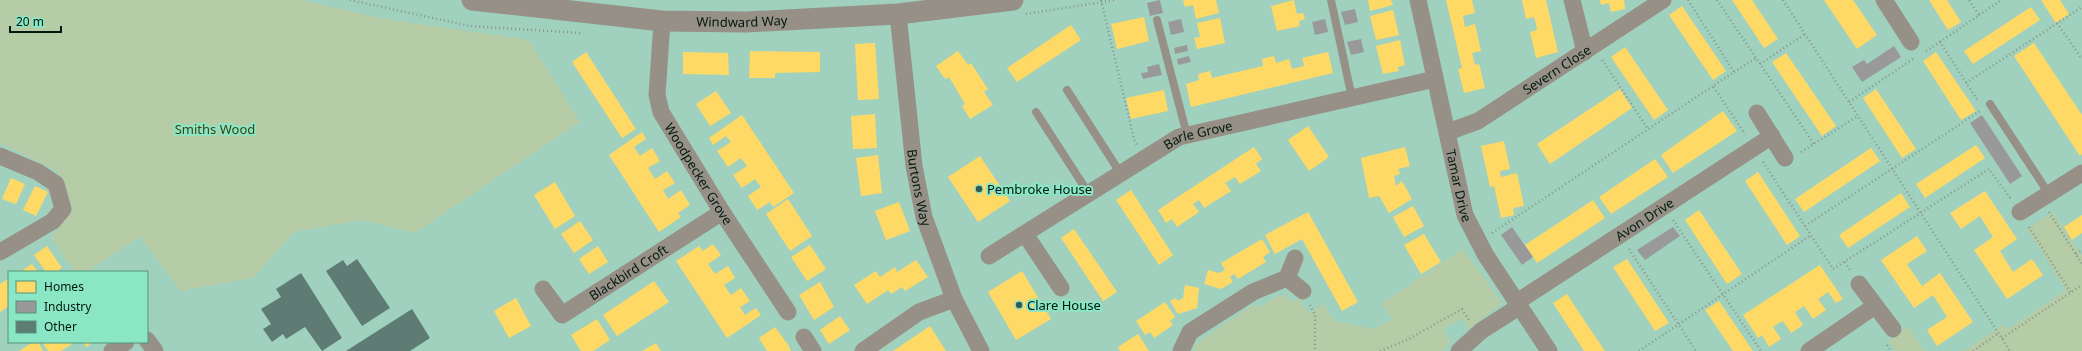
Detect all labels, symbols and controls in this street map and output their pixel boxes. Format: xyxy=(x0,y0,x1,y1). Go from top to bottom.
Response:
scale bar xyxy=(10,8,61,34)
street label: Windward Way xyxy=(696,11,788,31)
text: 20 m xyxy=(16,13,44,30)
street label: Severn Close xyxy=(1519,41,1594,98)
street label: Barle Grove xyxy=(1160,116,1234,154)
street label: Woodpecker Grove xyxy=(661,119,737,228)
park label: Smiths Wood xyxy=(175,120,255,138)
street label: Burtons Way xyxy=(903,148,936,229)
street label: Tamar Drive xyxy=(1442,148,1476,225)
place label: Pembroke House xyxy=(987,180,1092,198)
marker: Pembroke House xyxy=(974,184,984,194)
street label: Avon Drive xyxy=(1612,193,1677,245)
street label: Blackbird Croft xyxy=(585,240,671,304)
legend xyxy=(8,271,148,343)
text: Homes xyxy=(44,278,84,295)
place label: Clare House xyxy=(1027,296,1101,314)
text: Industry xyxy=(44,298,92,315)
marker: Clare House xyxy=(1014,300,1024,310)
text: Other xyxy=(44,318,77,335)

